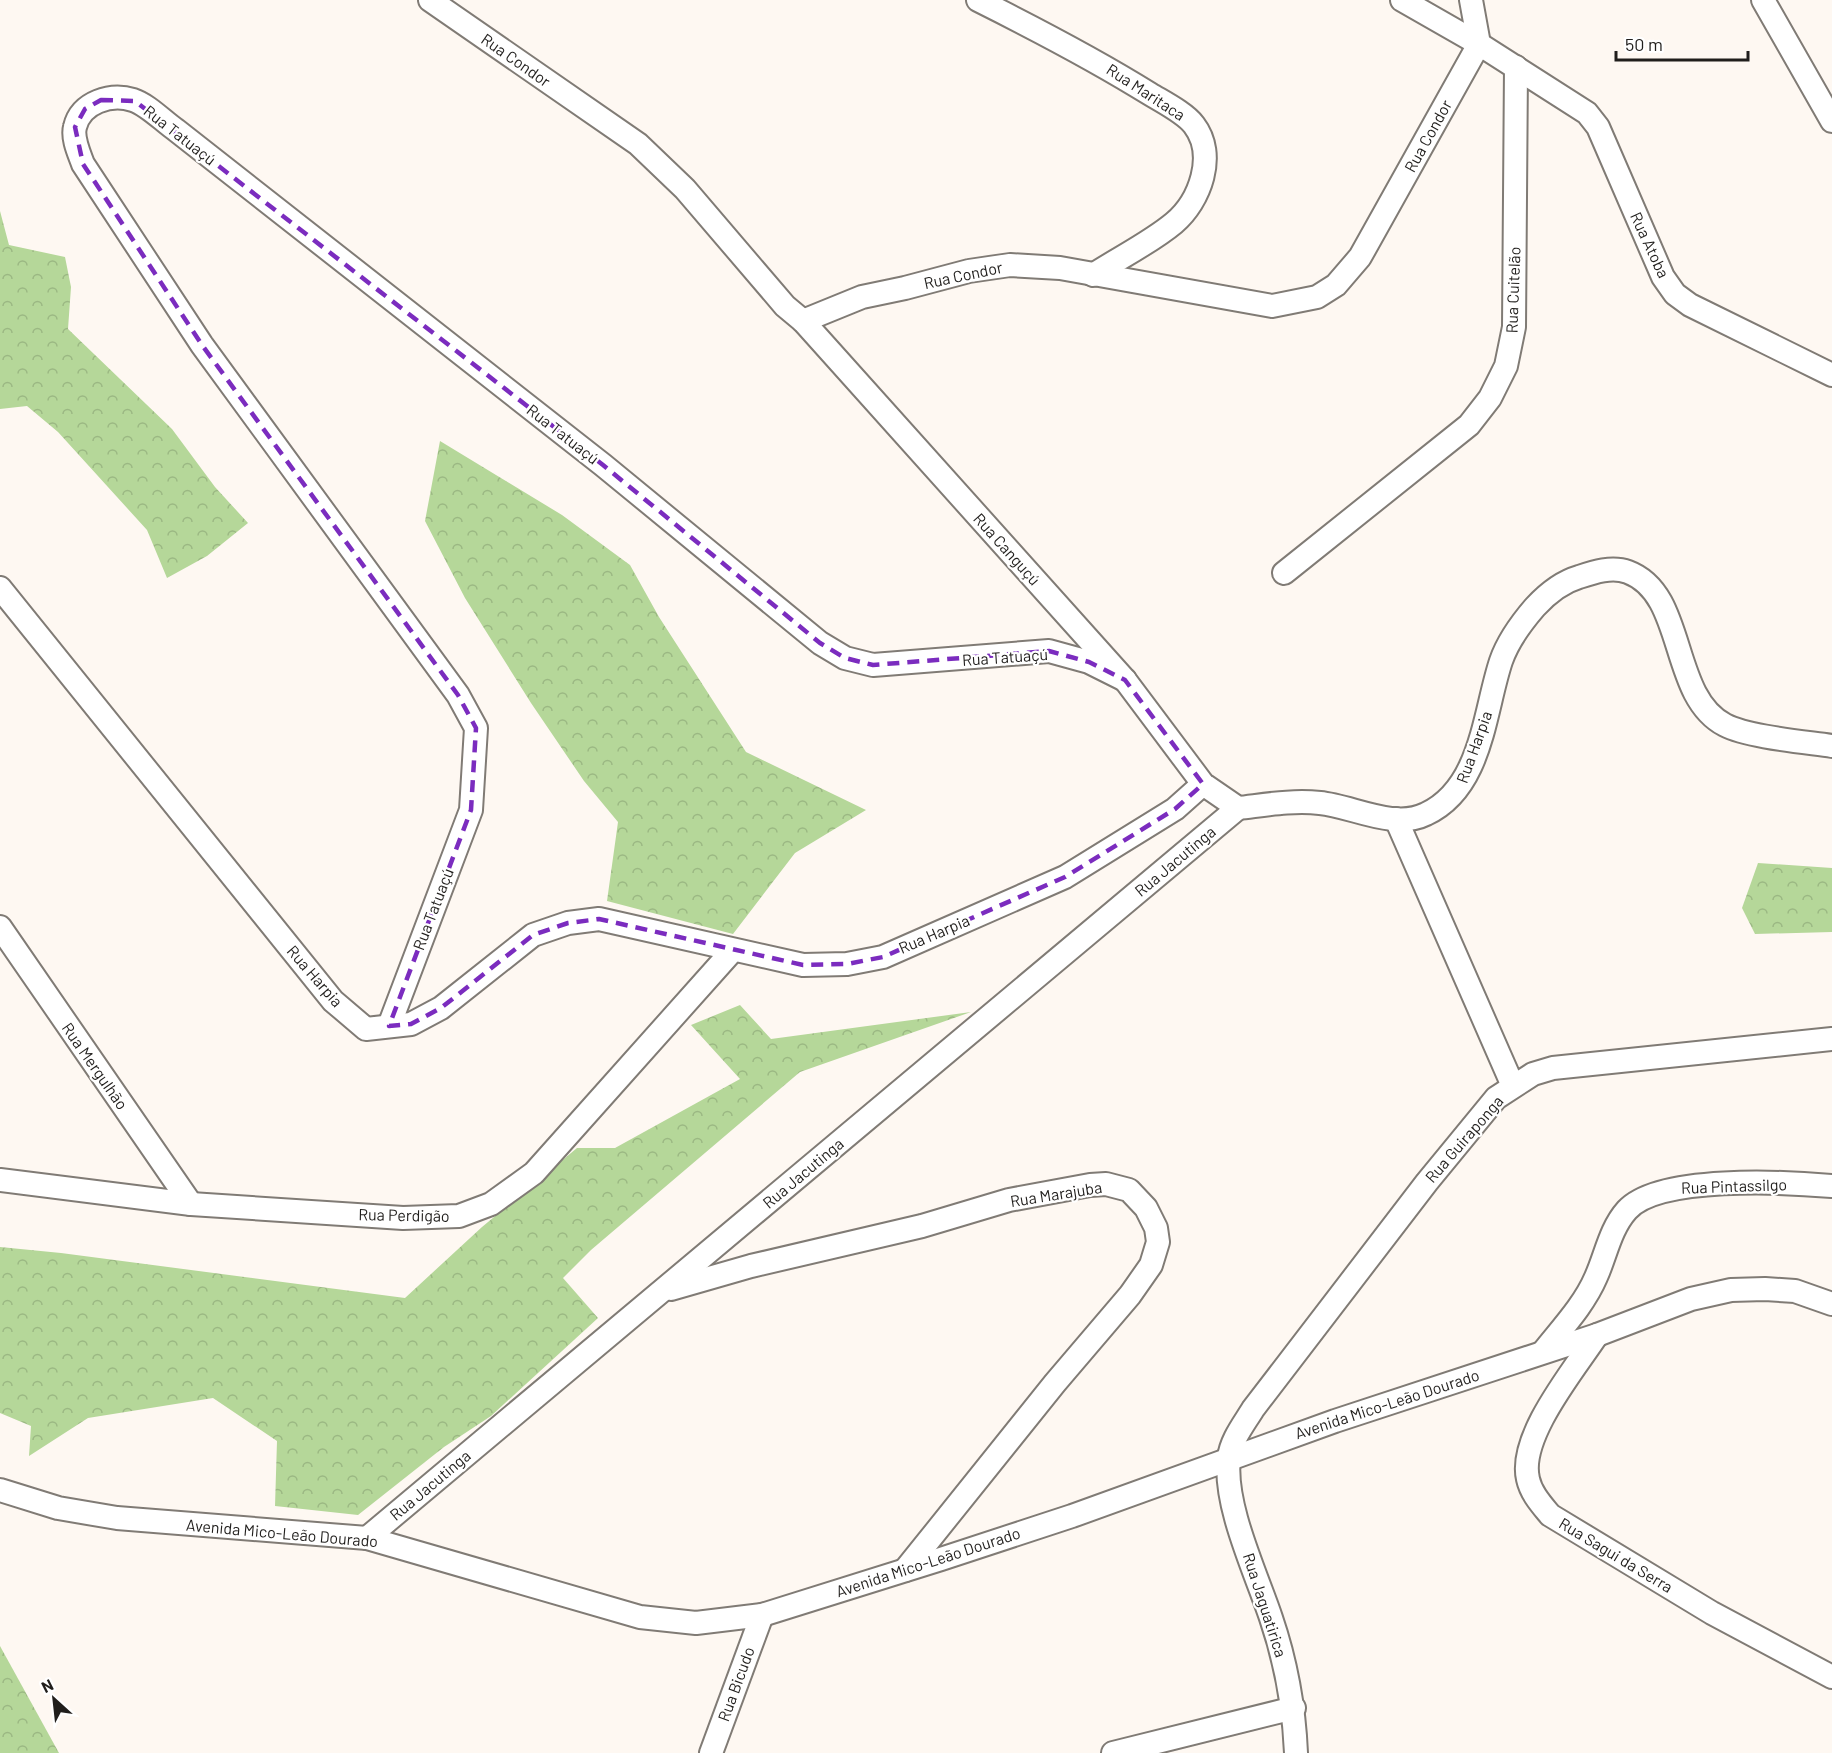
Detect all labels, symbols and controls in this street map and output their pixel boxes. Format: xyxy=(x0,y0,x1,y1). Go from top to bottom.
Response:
scale bar xyxy=(1616,24,1748,62)
street label: Rua Condor xyxy=(478,29,555,90)
text: 50 m xyxy=(1625,33,1663,55)
street label: Rua Maritaca xyxy=(1103,59,1189,124)
street label: Rua Condor xyxy=(1400,96,1455,175)
street label: Rua Tatuaçú xyxy=(140,101,220,169)
street label: Rua Atoba xyxy=(1627,209,1674,281)
street label: Rua Cuitelão xyxy=(1501,246,1524,334)
street label: Rua Condor xyxy=(922,257,1004,292)
street label: Rua Tatuaçú xyxy=(523,400,603,468)
street label: Rua Canguçú xyxy=(970,509,1045,589)
street label: Rua Tatuaçú xyxy=(961,644,1049,669)
street label: Rua Harpia xyxy=(1452,708,1495,785)
street label: Rua Jacutinga xyxy=(1131,821,1219,900)
street label: Rua Tatuaçú xyxy=(408,865,457,952)
street label: Rua Harpia xyxy=(895,910,972,957)
street label: Rua Harpia xyxy=(284,941,347,1010)
street label: Rua Mergulhão xyxy=(58,1019,132,1113)
street label: Rua Guiraponga xyxy=(1421,1091,1507,1186)
street label: Rua Jacutinga xyxy=(759,1133,847,1212)
street label: Rua Pintassilgo xyxy=(1681,1174,1787,1197)
street label: Rua Marajuba xyxy=(1009,1177,1103,1210)
street label: Rua Perdigão xyxy=(358,1204,450,1225)
street label: Avenida Mico-Leão Dourado xyxy=(1292,1365,1481,1442)
street label: Rua Jacutinga xyxy=(386,1445,474,1524)
street label: Rua Sagui da Serra xyxy=(1556,1513,1677,1596)
street label: Avenida Mico-Leão Dourado xyxy=(185,1515,379,1550)
street label: Avenida Mico-Leão Dourado xyxy=(833,1523,1022,1600)
street label: Rua Jaguatirica xyxy=(1240,1550,1291,1659)
street label: Rua Bicudo xyxy=(713,1644,758,1724)
north arrow xyxy=(24,1669,84,1729)
text: N xyxy=(38,1674,56,1696)

